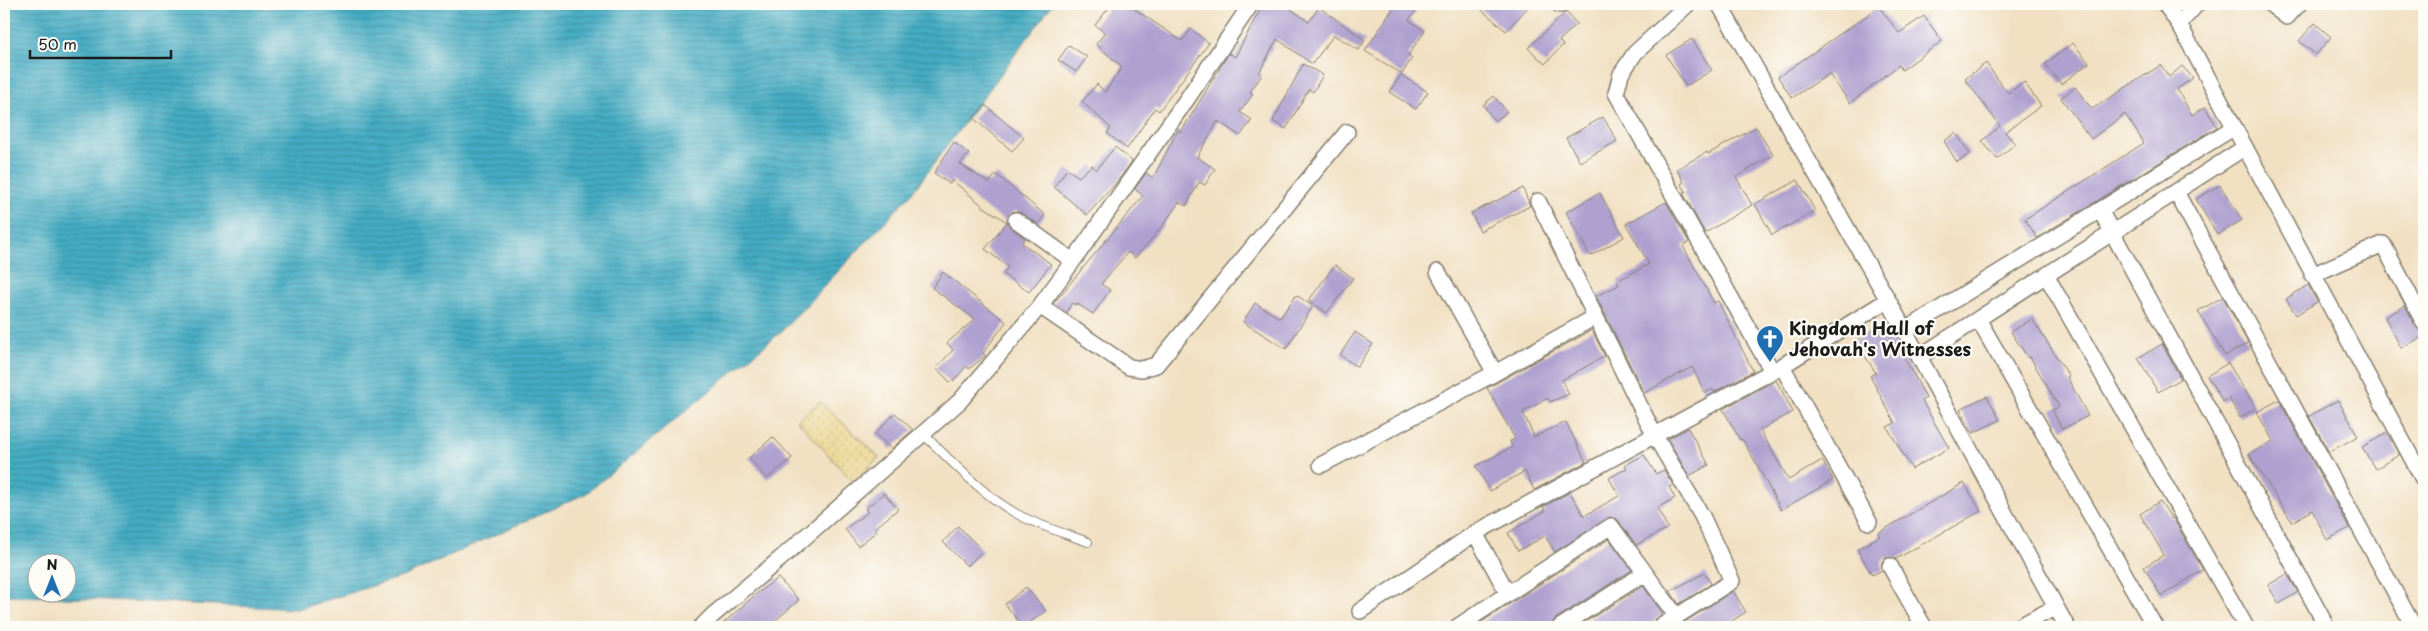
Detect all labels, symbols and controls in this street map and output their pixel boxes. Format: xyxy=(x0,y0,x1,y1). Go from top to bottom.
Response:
scale bar xyxy=(30,28,171,60)
text: 50 m xyxy=(38,32,77,55)
place label: Kingdom Hall of Jehovah's Witnesses xyxy=(1789,314,1971,362)
church icon: Kingdom Hall of Jehovah's Witnesses xyxy=(1755,324,1785,363)
north arrow xyxy=(28,554,78,604)
text: N xyxy=(46,554,58,575)

